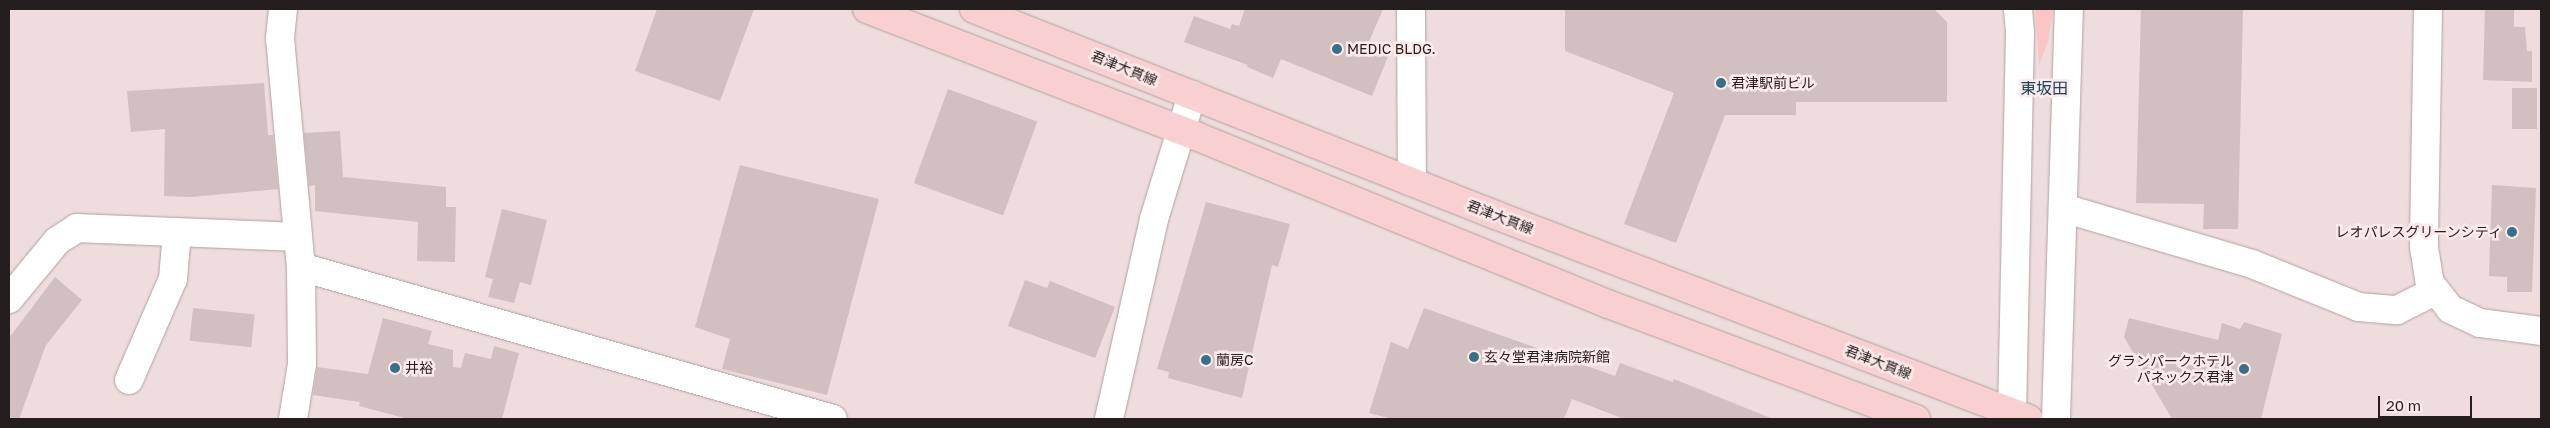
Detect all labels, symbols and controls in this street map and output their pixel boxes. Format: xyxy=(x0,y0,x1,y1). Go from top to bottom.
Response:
place label: MEDIC BLDG. xyxy=(1347,41,1436,57)
marker: MEDIC BLDG. xyxy=(1331,43,1343,55)
street label: 君津大貫線 xyxy=(1088,47,1160,89)
place label: 君津駅前ビル xyxy=(1731,75,1815,91)
marker: 君津駅前ビル xyxy=(1715,77,1727,89)
district label: 東坂田 xyxy=(2020,78,2068,98)
street label: 君津大貫線 xyxy=(1464,197,1536,237)
place label: レオパレスグリーンシティ xyxy=(2334,224,2502,240)
marker: レオパレスグリーンシティ xyxy=(2506,226,2518,238)
street label: 君津大貫線 xyxy=(1842,342,1914,382)
place label: 玄々堂君津病院新館 xyxy=(1484,349,1610,365)
marker: 玄々堂君津病院新館 xyxy=(1468,351,1480,363)
place label: 蘭房C xyxy=(1216,352,1254,368)
place label: グランパークホテル パネックス君津 xyxy=(2108,353,2234,386)
marker: 蘭房C xyxy=(1200,354,1212,366)
place label: 井裕 xyxy=(405,360,433,376)
marker: 井裕 xyxy=(389,362,401,374)
marker: グランパークホテル パネックス君津 xyxy=(2238,363,2250,375)
scale bar xyxy=(2380,386,2474,418)
text: 20 m xyxy=(2386,396,2421,414)

